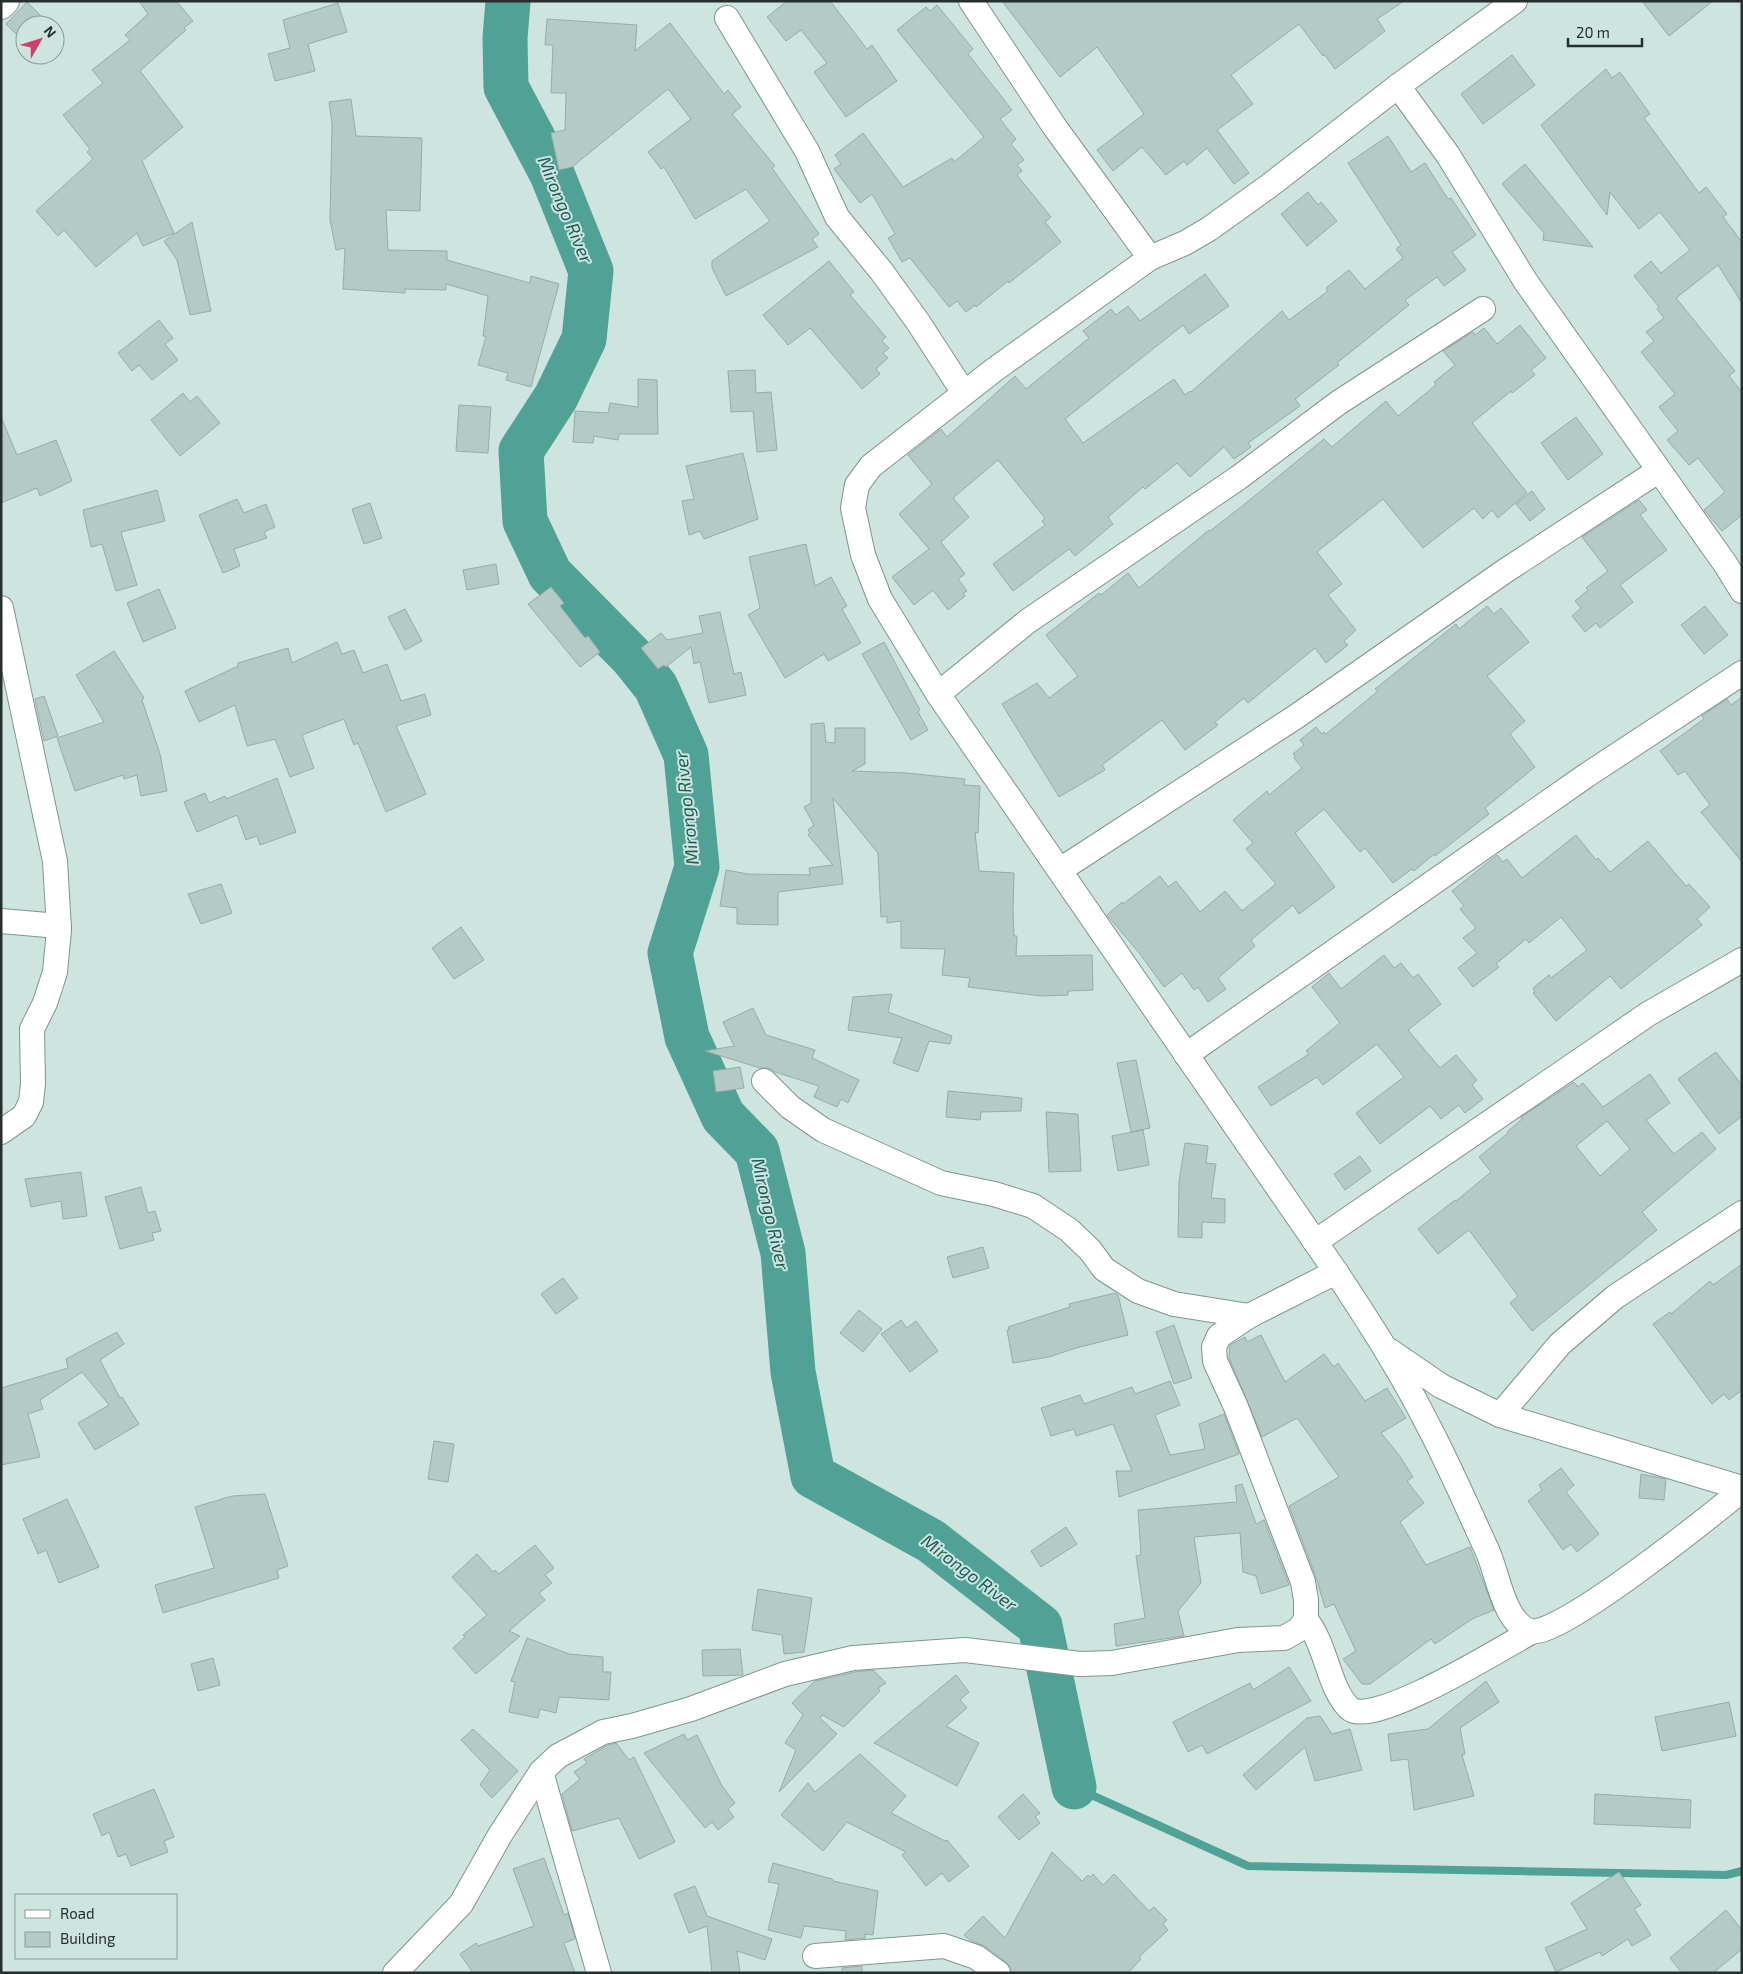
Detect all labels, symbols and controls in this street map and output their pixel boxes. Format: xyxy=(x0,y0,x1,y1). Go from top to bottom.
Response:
north arrow xyxy=(15,15,65,65)
scale bar xyxy=(1568,15,1642,47)
text: N xyxy=(41,22,60,41)
text: 20 m xyxy=(1576,23,1610,41)
water label: Mirongo River xyxy=(533,153,599,267)
water label: Mirongo River xyxy=(669,749,703,866)
water label: Mirongo River xyxy=(747,1156,795,1273)
water label: Mirongo River xyxy=(917,1529,1022,1616)
legend xyxy=(15,1894,178,1959)
text: Road xyxy=(60,1904,95,1922)
text: Building xyxy=(60,1929,116,1947)

